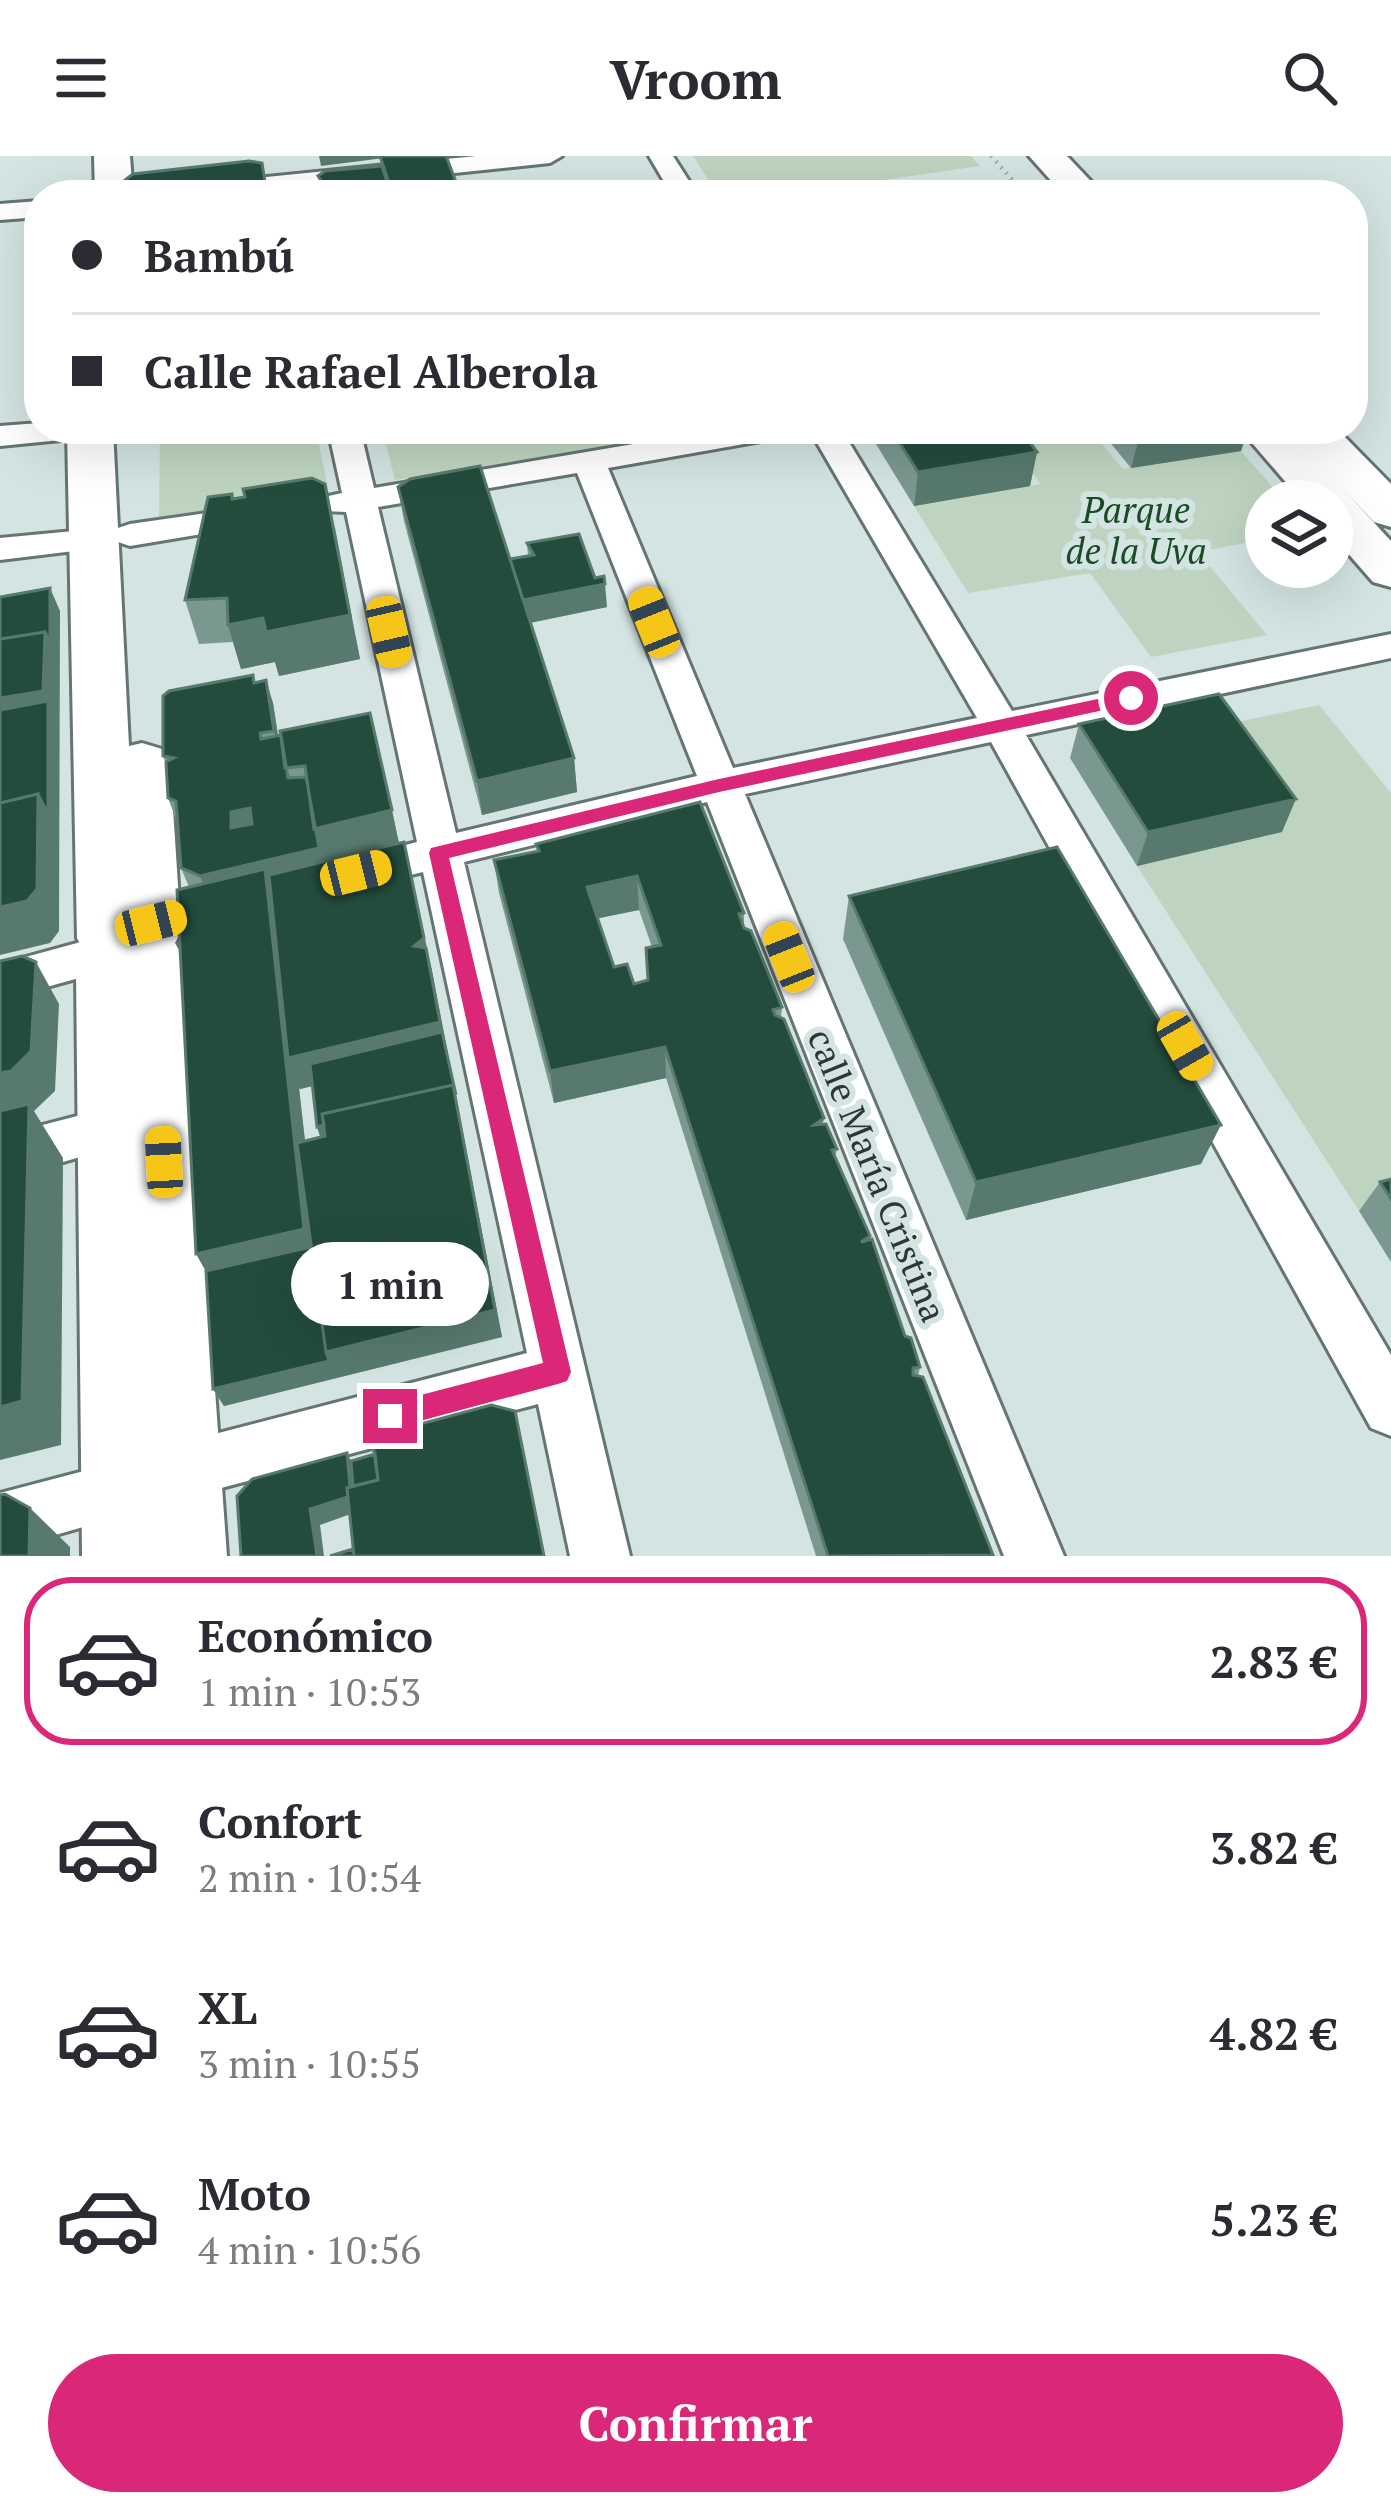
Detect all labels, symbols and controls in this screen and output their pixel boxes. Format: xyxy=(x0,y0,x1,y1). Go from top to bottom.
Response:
text: Vroom xyxy=(609,43,782,114)
icon: menu xyxy=(48,45,114,111)
icon: search xyxy=(1277,45,1343,111)
text: Bambú xyxy=(144,225,294,285)
text: Calle Rafael Alberola xyxy=(144,341,598,401)
map controls xyxy=(1245,480,1353,588)
button: layers xyxy=(1245,480,1353,588)
park label: Parque de la Uva xyxy=(1065,486,1207,574)
car xyxy=(624,582,684,662)
car xyxy=(363,593,415,671)
route start xyxy=(1104,671,1158,725)
car xyxy=(317,847,395,899)
car xyxy=(112,897,190,949)
car xyxy=(759,917,819,997)
car xyxy=(1151,1006,1219,1086)
street label: calle María Cristina xyxy=(798,1022,958,1328)
car xyxy=(144,1125,184,1199)
callout: 1 min xyxy=(291,1242,489,1326)
text: 1 min xyxy=(337,1258,443,1310)
route end xyxy=(363,1389,417,1443)
text: Económico xyxy=(198,1605,433,1665)
icon: car xyxy=(54,1607,162,1715)
text: 2.83 € xyxy=(1210,1631,1337,1691)
text: 1 min · 10:53 xyxy=(198,1665,421,1717)
text: Confort xyxy=(198,1791,362,1851)
icon: car xyxy=(54,1793,162,1901)
text: 3.82 € xyxy=(1210,1817,1337,1877)
text: 2 min · 10:54 xyxy=(198,1851,421,1903)
text: XL xyxy=(198,1977,257,2037)
icon: car xyxy=(54,1979,162,2087)
text: 4.82 € xyxy=(1210,2003,1337,2063)
text: 3 min · 10:55 xyxy=(198,2037,421,2089)
text: Moto xyxy=(198,2163,311,2223)
icon: car xyxy=(54,2165,162,2273)
text: 5.23 € xyxy=(1210,2189,1337,2249)
text: 4 min · 10:56 xyxy=(198,2223,421,2275)
button: Confirmar xyxy=(48,2354,1343,2492)

